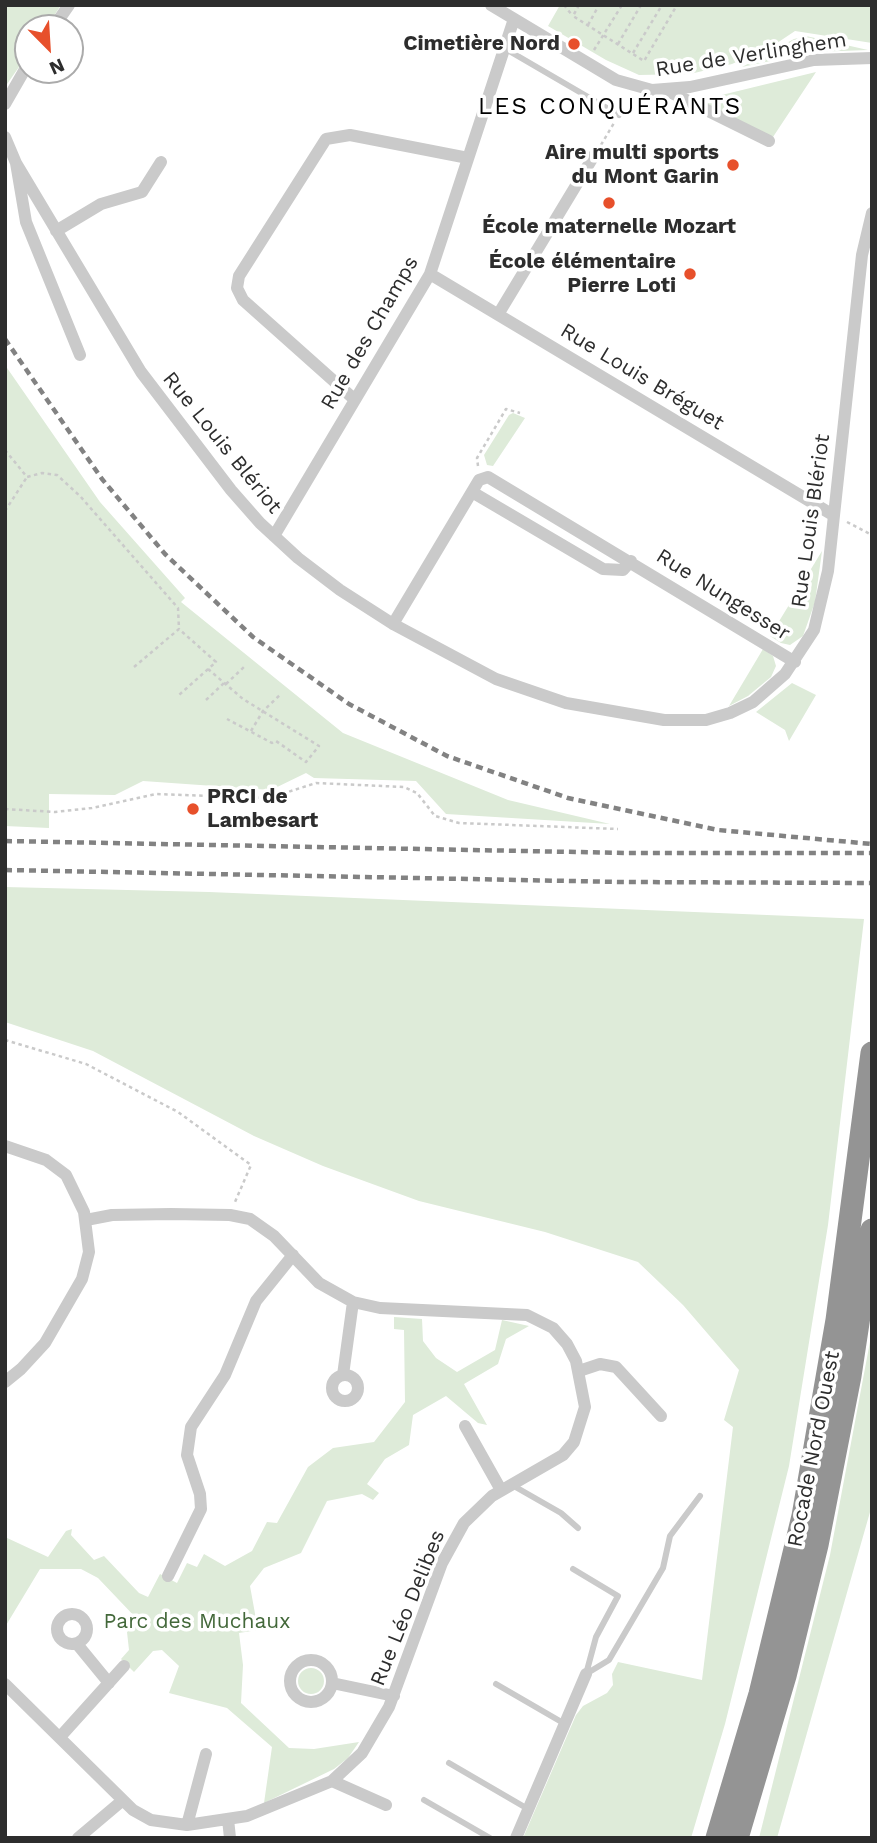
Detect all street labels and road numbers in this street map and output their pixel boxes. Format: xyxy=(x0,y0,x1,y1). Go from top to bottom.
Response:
street label: Rue de Verlinghem xyxy=(654,27,848,83)
street label: Rue des Champs xyxy=(316,252,424,414)
street label: Rue Louis Bréguet xyxy=(556,318,728,436)
street label: Rue Louis Blériot xyxy=(157,367,287,519)
street label: Rue Louis Blériot xyxy=(786,432,836,610)
street label: Rue Nungesser xyxy=(651,544,795,646)
street label: Rocade Nord Ouest xyxy=(783,1349,845,1549)
street label: Rue Léo Delibes xyxy=(365,1526,451,1690)

